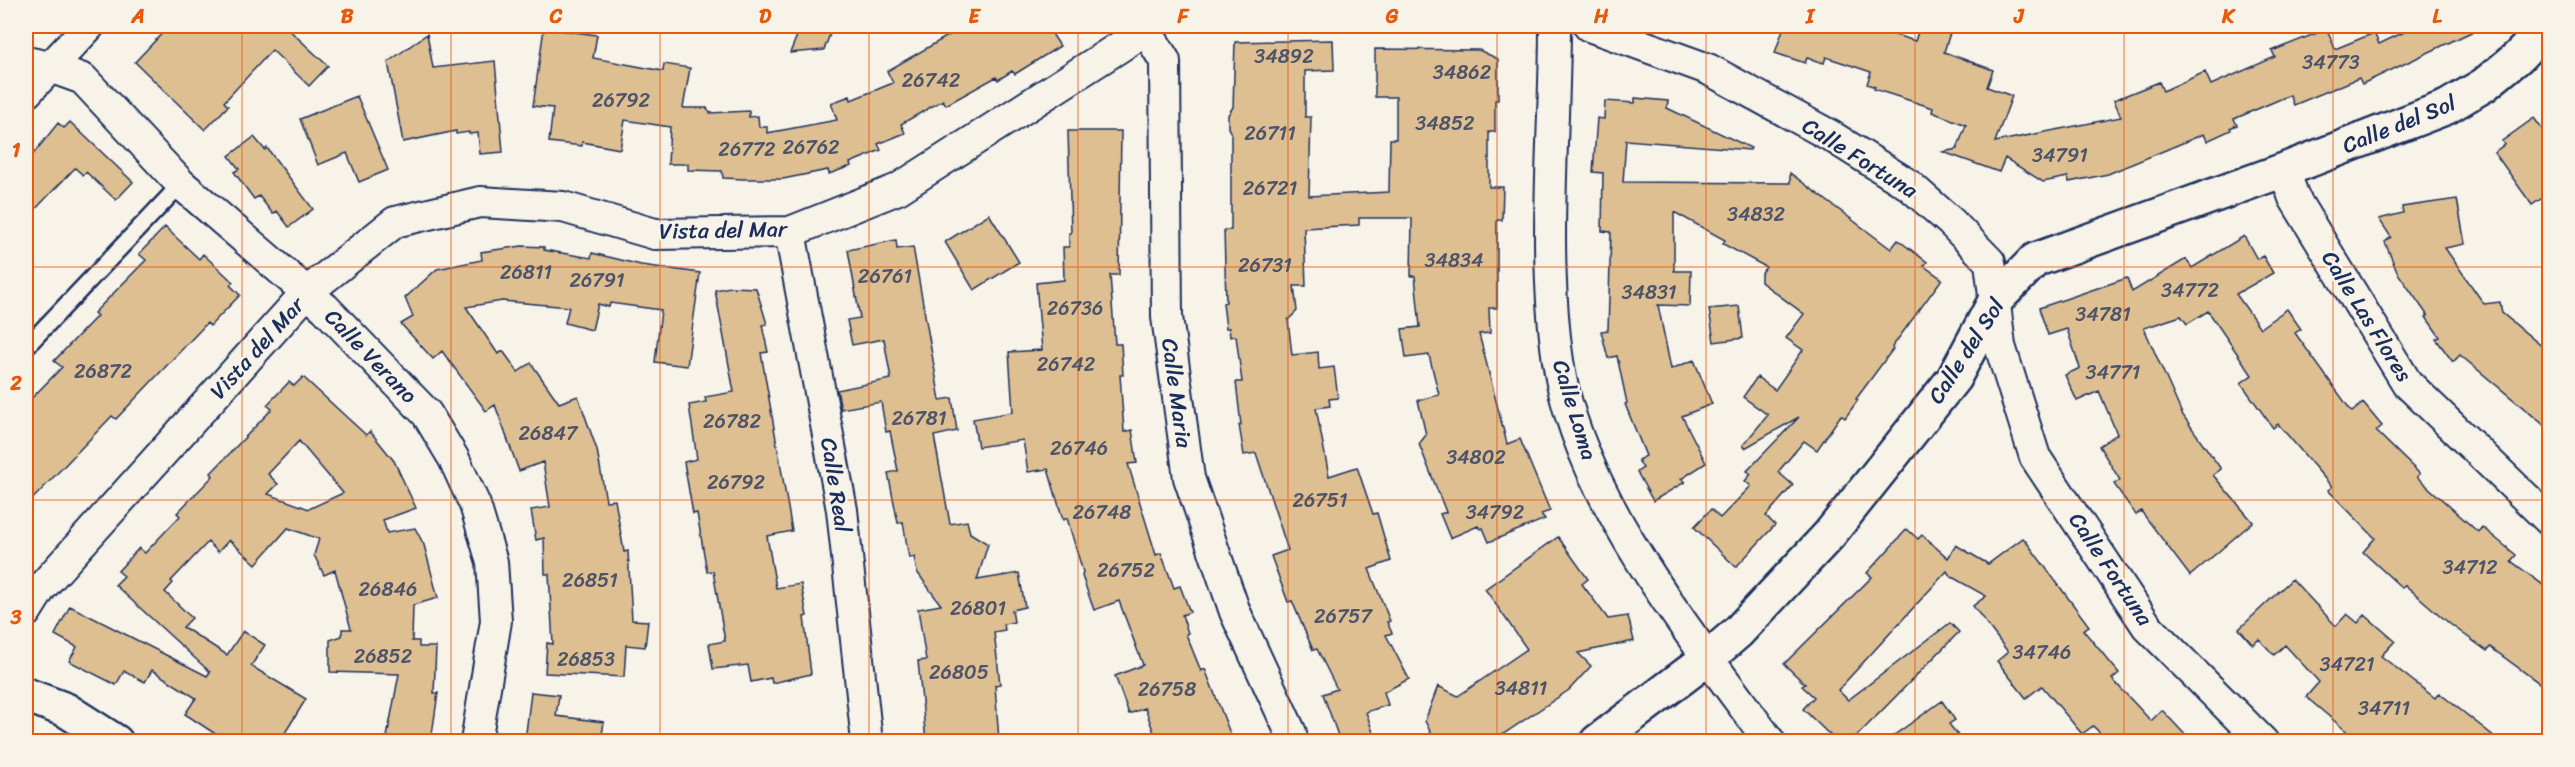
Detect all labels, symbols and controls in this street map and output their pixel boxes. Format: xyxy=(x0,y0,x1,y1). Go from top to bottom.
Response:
text: A xyxy=(130,0,145,34)
text: B xyxy=(341,0,354,34)
text: C xyxy=(549,0,563,34)
text: D xyxy=(759,0,772,34)
text: E xyxy=(968,0,981,34)
text: F xyxy=(1177,0,1190,34)
text: G xyxy=(1385,0,1399,34)
text: H xyxy=(1593,0,1609,34)
text: I xyxy=(1805,0,1816,34)
text: J xyxy=(2013,0,2025,34)
text: K xyxy=(2221,0,2236,34)
text: L xyxy=(2432,0,2442,34)
house number: 34892 xyxy=(1254,39,1314,74)
house number: 34773 xyxy=(2302,45,2360,80)
house number: 34862 xyxy=(1433,55,1492,90)
house number: 26742 xyxy=(902,63,961,98)
house number: 26792 xyxy=(592,83,651,118)
street label: Calle del Sol xyxy=(2336,83,2463,165)
house number: 34852 xyxy=(1415,106,1475,141)
street label: Calle Fortuna xyxy=(1794,107,1926,210)
house number: 26711 xyxy=(1244,116,1296,151)
house number: 26762 xyxy=(782,130,840,165)
house number: 26772 xyxy=(718,132,776,167)
text: 1 xyxy=(12,133,21,168)
house number: 34791 xyxy=(2032,138,2088,173)
house number: 26721 xyxy=(1243,171,1297,206)
house number: 34832 xyxy=(1727,197,1785,232)
street label: Vista del Mar xyxy=(659,209,789,251)
street label: Calle Las Flores xyxy=(2311,242,2423,390)
house number: 34834 xyxy=(1424,243,1484,278)
house number: 26731 xyxy=(1238,248,1292,283)
house number: 26811 xyxy=(500,255,552,290)
house number: 26761 xyxy=(858,259,912,294)
house number: 26791 xyxy=(569,263,625,298)
house number: 34772 xyxy=(2161,273,2219,308)
house number: 34831 xyxy=(1621,275,1677,310)
street label: Vista del Mar xyxy=(200,286,316,409)
street label: Calle del Sol xyxy=(1917,290,2015,412)
house number: 26736 xyxy=(1047,291,1103,326)
house number: 34781 xyxy=(2075,297,2131,332)
street label: Calle Verano xyxy=(315,299,427,413)
street label: Calle Maria xyxy=(1150,336,1204,451)
house number: 26742 xyxy=(1037,347,1096,382)
house number: 26872 xyxy=(74,354,132,389)
street label: Calle Loma xyxy=(1541,355,1609,465)
house number: 34771 xyxy=(2086,355,2140,390)
text: 2 xyxy=(9,366,22,401)
house number: 26781 xyxy=(892,401,946,436)
house number: 26782 xyxy=(703,404,761,439)
house number: 26847 xyxy=(519,416,579,451)
house number: 26746 xyxy=(1050,431,1108,466)
street label: Calle Real xyxy=(809,435,863,536)
house number: 34802 xyxy=(1446,440,1506,475)
house number: 26792 xyxy=(707,465,766,500)
house number: 26751 xyxy=(1292,483,1348,518)
house number: 26748 xyxy=(1073,495,1131,530)
house number: 34792 xyxy=(1466,495,1525,530)
street label: Calle Fortuna xyxy=(2058,504,2164,635)
house number: 34712 xyxy=(2442,550,2498,585)
house number: 26752 xyxy=(1097,553,1155,588)
house number: 26851 xyxy=(562,563,618,598)
house number: 26846 xyxy=(359,572,417,607)
house number: 26801 xyxy=(950,591,1006,626)
house number: 26757 xyxy=(1314,599,1374,634)
text: 3 xyxy=(10,600,22,635)
house number: 34746 xyxy=(2013,635,2071,670)
house number: 26852 xyxy=(354,639,413,674)
house number: 26853 xyxy=(557,642,615,677)
house number: 34721 xyxy=(2319,647,2375,682)
house number: 26805 xyxy=(929,655,989,690)
house number: 34811 xyxy=(1495,671,1547,706)
house number: 26758 xyxy=(1138,672,1196,707)
house number: 34711 xyxy=(2358,691,2410,726)

